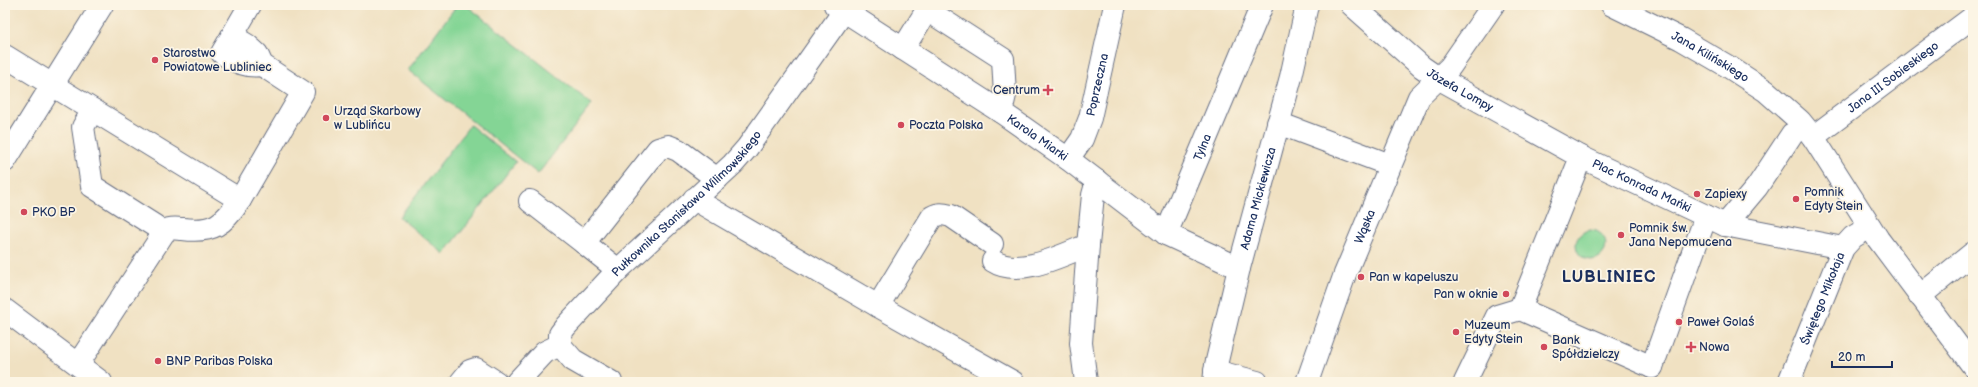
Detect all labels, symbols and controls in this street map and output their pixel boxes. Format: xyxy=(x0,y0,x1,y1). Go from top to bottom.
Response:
street label: Jana Kilińskiego xyxy=(1669,28,1752,86)
street label: Jana III Sobieskiego xyxy=(1844,38,1942,116)
place label: Starostwo Powiatowe Lubliniec xyxy=(163,46,272,75)
street label: Poprzeczna xyxy=(1083,52,1112,117)
marker: Starostwo Powiatowe Lubliniec xyxy=(150,55,160,65)
street label: Józefa Lompy xyxy=(1424,65,1497,115)
place label: Centrum xyxy=(993,83,1040,98)
marker: Centrum xyxy=(1043,85,1053,95)
place label: Urząd Skarbowy w Lublińcu xyxy=(334,104,422,133)
street label: Karola Miarki xyxy=(1004,111,1071,164)
marker: Urząd Skarbowy w Lublińcu xyxy=(321,113,331,123)
place label: Poczta Polska xyxy=(909,118,984,133)
marker: Poczta Polska xyxy=(896,120,906,130)
street label: Pułkownika Stanisława Wilimowskiego xyxy=(608,127,765,280)
street label: Tylna xyxy=(1190,131,1215,163)
street label: Adama Mickiewicza xyxy=(1237,145,1279,251)
street label: Plac Konrada Mańki xyxy=(1590,156,1694,216)
place label: Pomnik Edyty Stein xyxy=(1804,185,1863,214)
place label: Zapiexy xyxy=(1704,187,1748,202)
marker: Zapiexy xyxy=(1692,189,1702,199)
marker: Pomnik Edyty Stein xyxy=(1791,194,1801,204)
place label: PKO BP xyxy=(32,205,76,220)
marker: PKO BP xyxy=(19,207,29,217)
street label: Wąska xyxy=(1351,207,1379,246)
place label: Pomnik św. Jana Nepomucena xyxy=(1629,221,1732,250)
marker: Pomnik św. Jana Nepomucena xyxy=(1616,230,1626,240)
street label: Świętego Mikołaja xyxy=(1795,250,1848,347)
district label: LUBLINIEC xyxy=(1562,268,1656,287)
place label: Pan w kapeluszu xyxy=(1369,270,1458,285)
marker: Pan w kapeluszu xyxy=(1356,272,1366,282)
place label: Pan w oknie xyxy=(1433,287,1498,302)
marker: Pan w oknie xyxy=(1501,289,1511,299)
place label: Paweł Golaś xyxy=(1687,315,1755,330)
marker: Paweł Golaś xyxy=(1674,317,1684,327)
place label: Muzeum Edyty Stein xyxy=(1464,318,1523,347)
marker: Muzeum Edyty Stein xyxy=(1451,327,1461,337)
place label: Bank Spółdzielczy xyxy=(1552,333,1620,362)
place label: Nowa xyxy=(1699,340,1730,355)
marker: Bank Spółdzielczy xyxy=(1539,342,1549,352)
marker: Nowa xyxy=(1686,342,1696,352)
scale bar xyxy=(1832,343,1892,369)
text: 20 m xyxy=(1838,350,1865,365)
place label: BNP Paribas Polska xyxy=(166,354,273,369)
marker: BNP Paribas Polska xyxy=(153,356,163,366)

